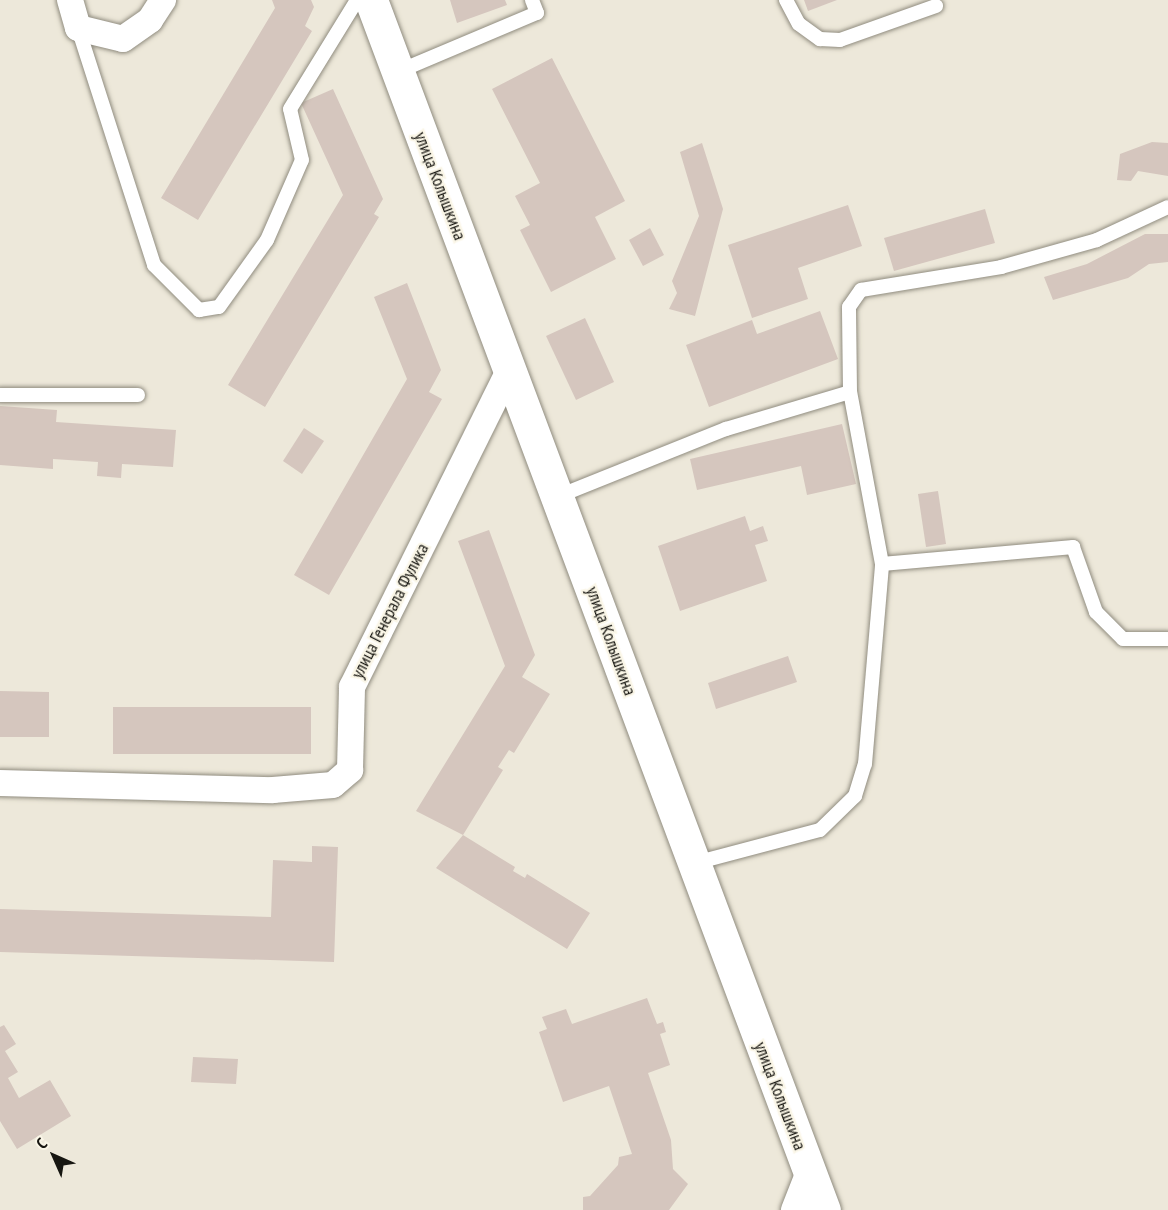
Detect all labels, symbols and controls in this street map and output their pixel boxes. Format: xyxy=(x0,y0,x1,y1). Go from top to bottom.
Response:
street label: улица Колышкина xyxy=(409,129,471,243)
street label: улица Генерала Фулика xyxy=(347,540,433,682)
street label: улица Колышкина xyxy=(581,584,641,698)
street label: улица Колышкина xyxy=(749,1039,811,1153)
north arrow xyxy=(24,1126,84,1186)
text: С xyxy=(32,1134,51,1153)

